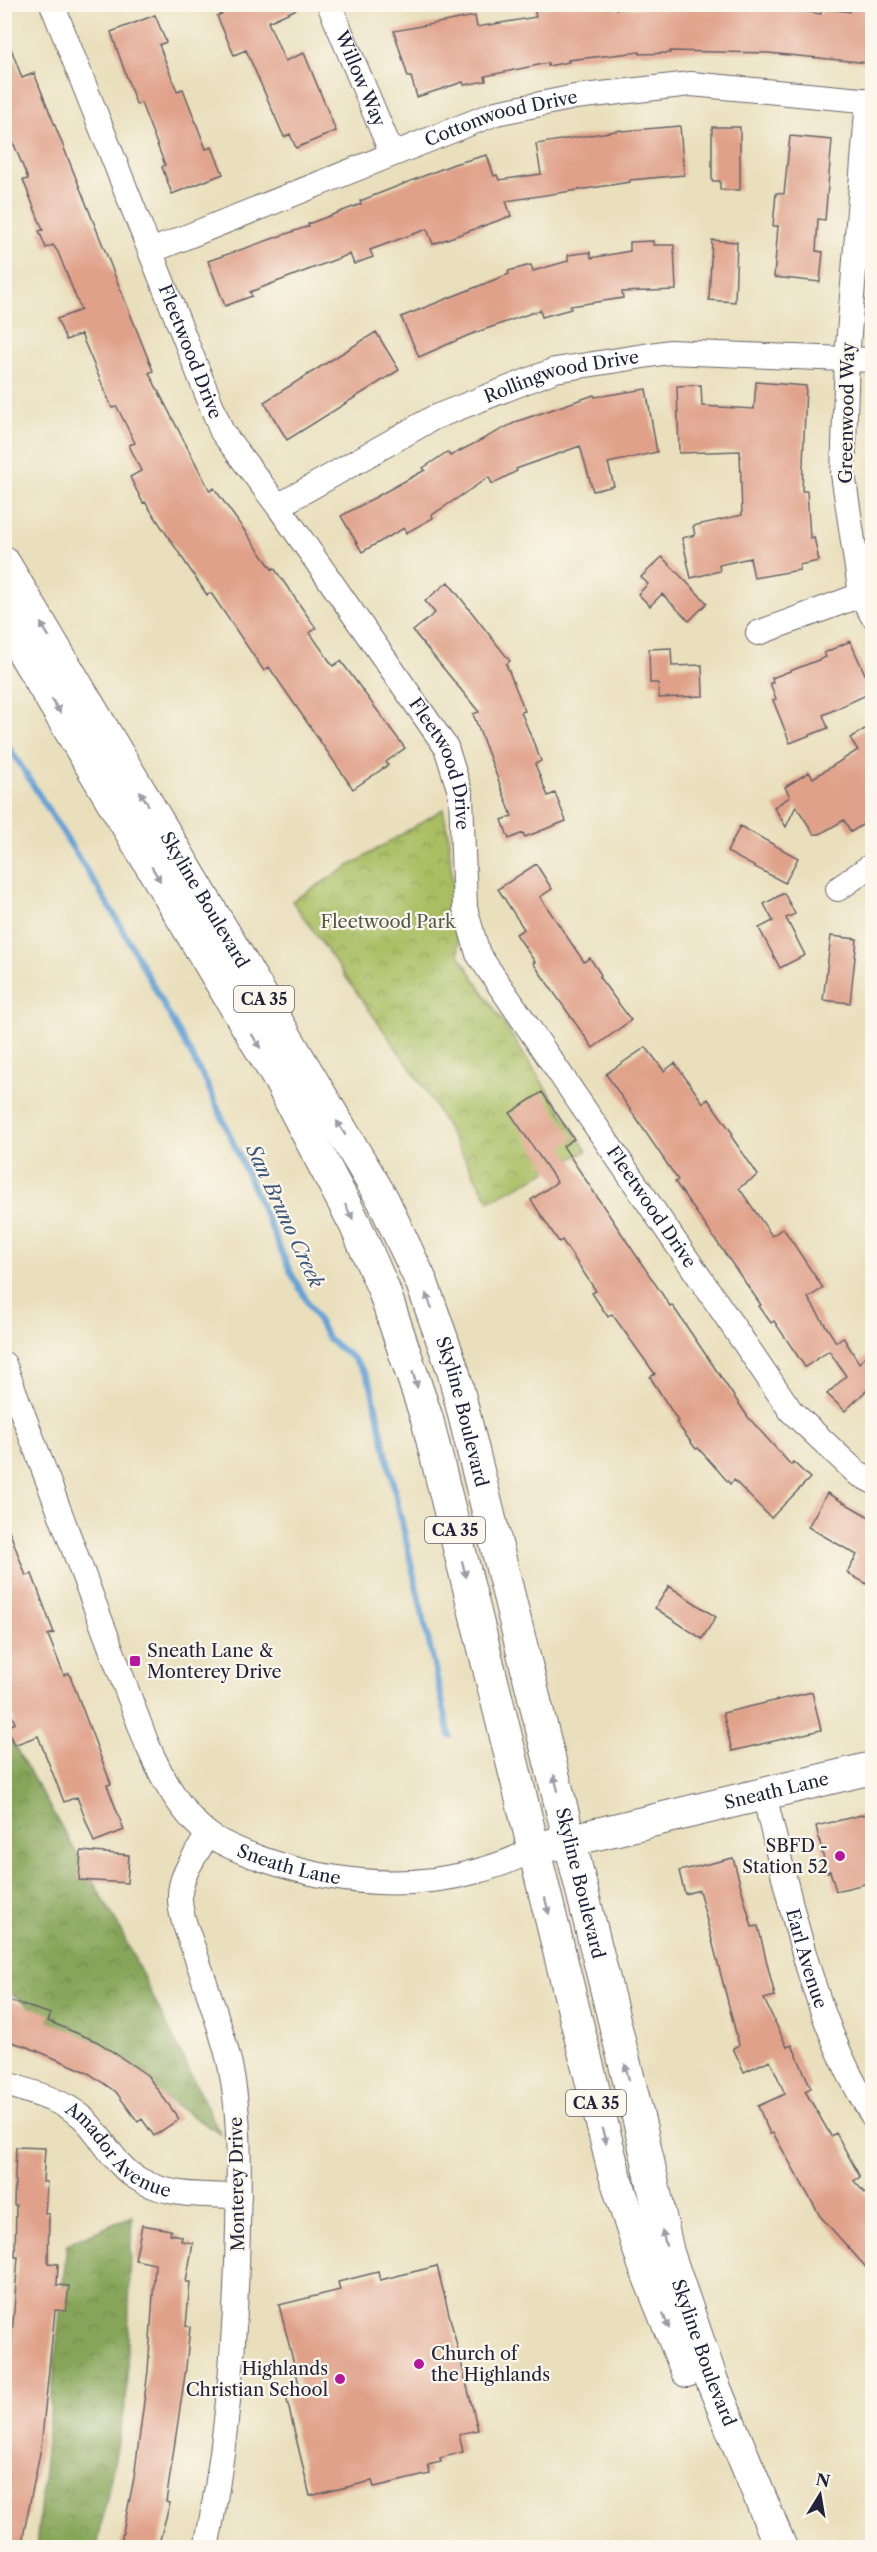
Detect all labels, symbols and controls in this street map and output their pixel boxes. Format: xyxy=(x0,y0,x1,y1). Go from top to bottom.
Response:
street label: Willow Way xyxy=(330,26,391,131)
street label: Cottonwood Drive xyxy=(421,86,579,151)
street label: Fleetwood Drive xyxy=(153,281,227,422)
street label: Greenwood Way xyxy=(835,341,859,484)
street label: Rollingwood Drive xyxy=(481,346,640,408)
one-way arrow xyxy=(39,622,50,638)
street label: Fleetwood Drive xyxy=(404,694,473,830)
one-way arrow xyxy=(50,698,61,714)
one-way arrow xyxy=(139,790,150,806)
street label: Skyline Boulevard xyxy=(155,828,253,972)
one-way arrow xyxy=(150,866,161,882)
park label: Fleetwood Park xyxy=(321,911,457,933)
road number: CA 35 xyxy=(234,986,294,1012)
one-way arrow xyxy=(251,1033,261,1050)
one-way arrow xyxy=(335,1120,346,1136)
water label: San Bruno Creek xyxy=(241,1140,329,1292)
street label: Fleetwood Drive xyxy=(602,1142,701,1272)
one-way arrow xyxy=(344,1204,354,1221)
one-way arrow xyxy=(424,1292,434,1310)
street label: Skyline Boulevard xyxy=(431,1334,493,1489)
one-way arrow xyxy=(411,1371,421,1389)
road number: CA 35 xyxy=(425,1517,485,1543)
one-way arrow xyxy=(460,1559,470,1578)
place label: Sneath Lane & Monterey Drive xyxy=(147,1640,282,1683)
marker: Sneath Lane & Monterey Drive xyxy=(128,1654,142,1668)
street label: Sneath Lane xyxy=(722,1768,831,1814)
one-way arrow xyxy=(551,1774,561,1792)
street label: Skyline Boulevard xyxy=(551,1805,609,1961)
place label: SBFD - Station 52 xyxy=(742,1835,828,1878)
street label: Sneath Lane xyxy=(234,1840,342,1889)
marker: SBFD - Station 52 xyxy=(833,1849,847,1863)
one-way arrow xyxy=(542,1897,552,1915)
street label: Earl Avenue xyxy=(781,1906,832,2011)
one-way arrow xyxy=(622,2063,632,2082)
road number: CA 35 xyxy=(566,2090,626,2116)
street label: Amador Avenue xyxy=(60,2097,173,2202)
street label: Monterey Drive xyxy=(225,2117,249,2251)
one-way arrow xyxy=(600,2127,610,2145)
one-way arrow xyxy=(659,2229,669,2247)
street label: Skyline Boulevard xyxy=(667,2276,740,2430)
one-way arrow xyxy=(661,2312,671,2330)
place label: Church of the Highlands xyxy=(431,2343,550,2386)
marker: Church of the Highlands xyxy=(412,2357,426,2371)
place label: Highlands Christian School xyxy=(186,2358,328,2401)
marker: Highlands Christian School xyxy=(333,2372,347,2386)
north arrow xyxy=(790,2465,850,2525)
text: N xyxy=(814,2469,832,2491)

